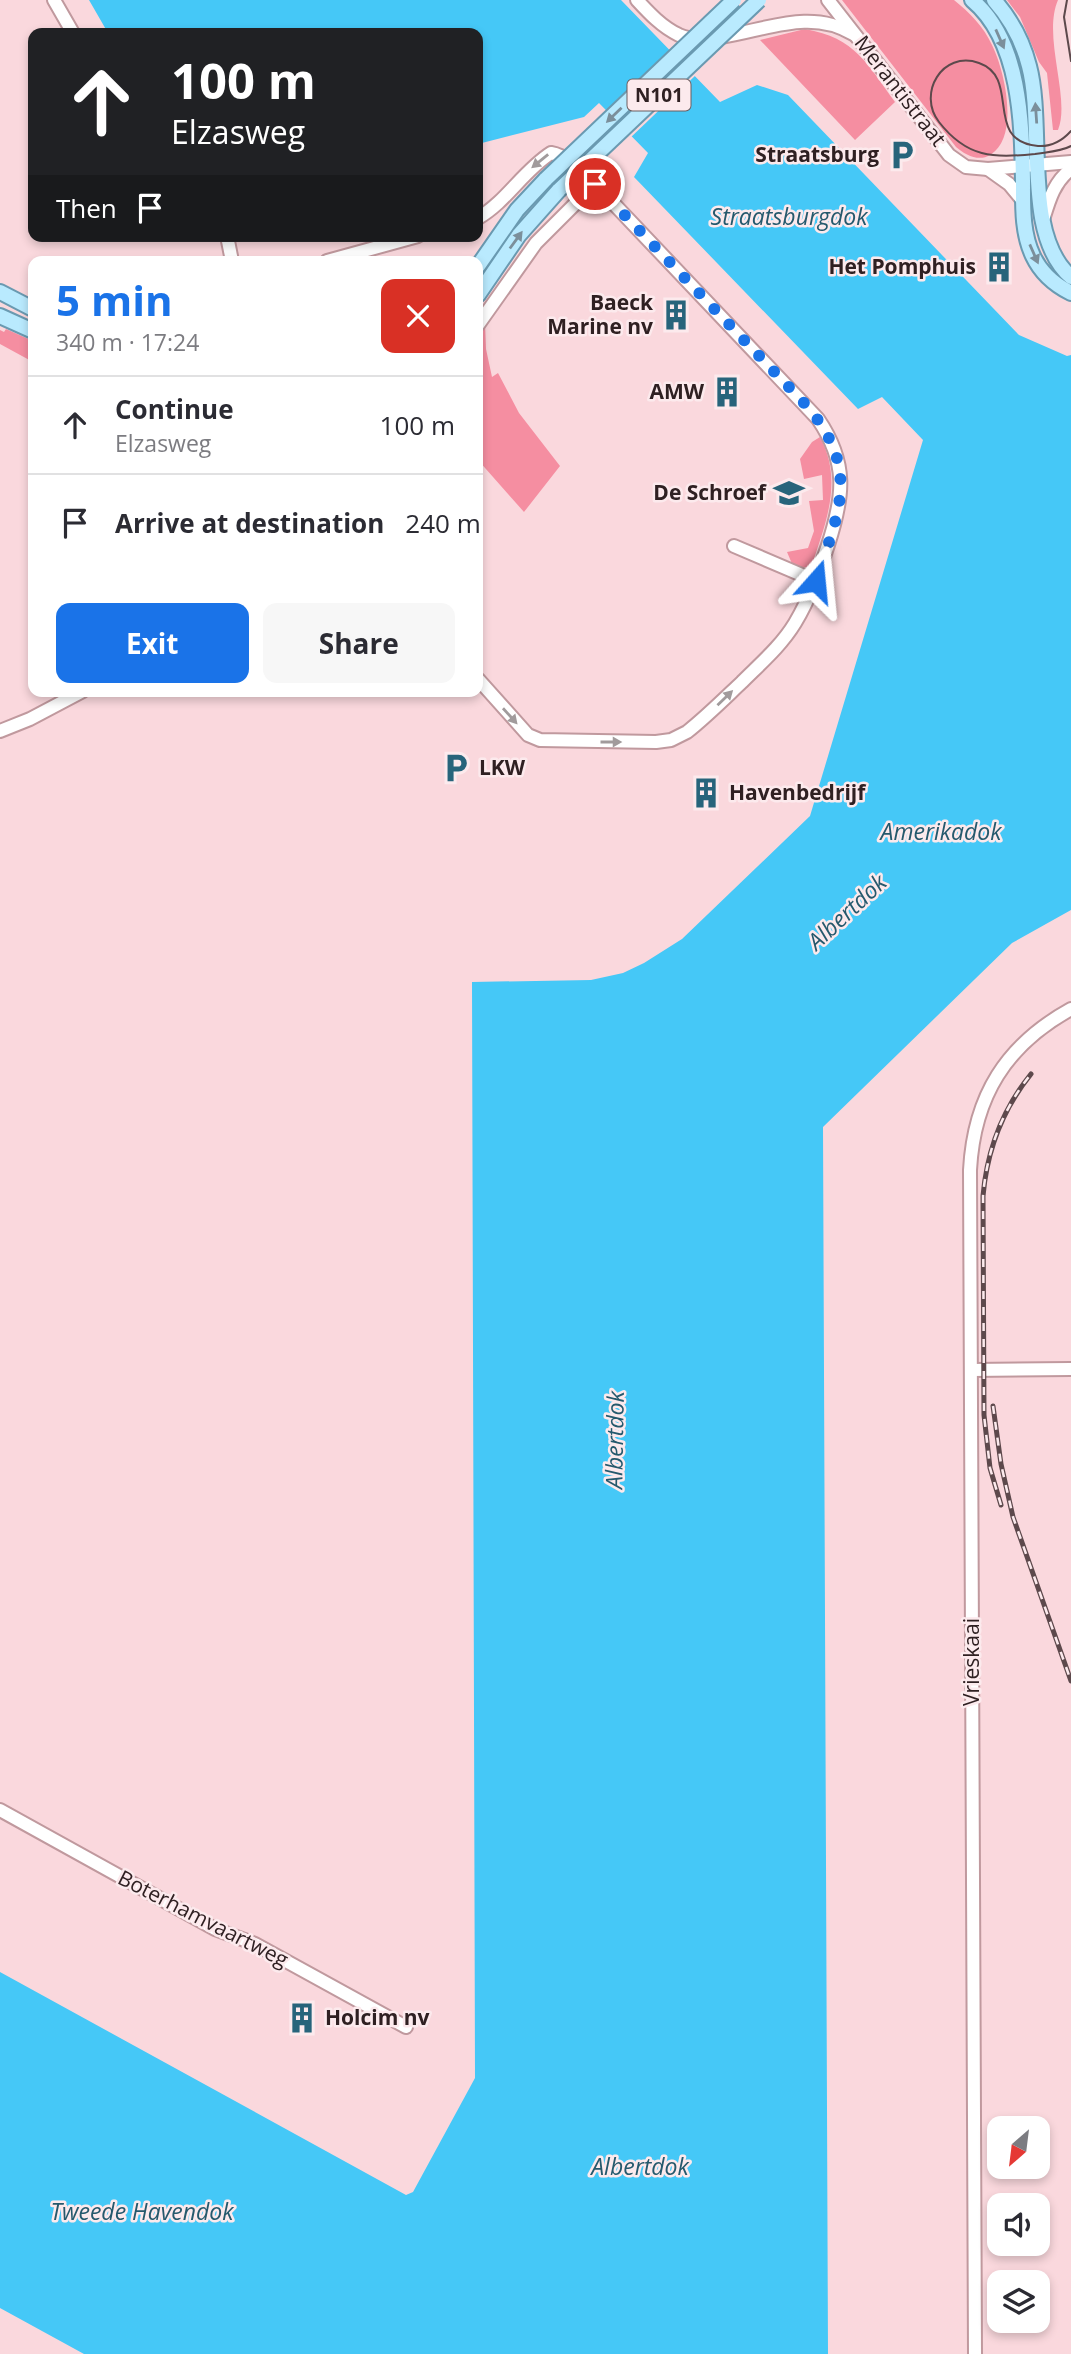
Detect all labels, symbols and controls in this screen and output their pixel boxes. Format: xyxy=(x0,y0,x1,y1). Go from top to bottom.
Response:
street label: Merantistraat xyxy=(849,29,953,152)
one-way arrow xyxy=(994,29,1006,49)
text: 100 m xyxy=(171,47,316,113)
icon: ahead xyxy=(56,56,147,147)
road number: N101 xyxy=(628,80,690,110)
one-way arrow xyxy=(1030,102,1041,124)
one-way arrow xyxy=(605,106,622,123)
text: Elzasweg xyxy=(171,110,305,153)
parking icon: Straatsburg xyxy=(885,138,919,172)
place label: Straatsburg xyxy=(755,140,879,168)
one-way arrow xyxy=(531,154,549,169)
pin xyxy=(565,154,625,214)
icon: arrive xyxy=(576,165,614,203)
icon: arrive xyxy=(131,189,169,227)
text: Then xyxy=(56,190,117,226)
water label: Straatsburgdok xyxy=(711,200,868,232)
one-way arrow xyxy=(509,231,523,249)
one-way arrow xyxy=(1028,244,1040,264)
building icon: Het Pomphuis xyxy=(982,250,1016,284)
place label: Het Pomphuis xyxy=(828,252,976,280)
text: 5 min xyxy=(56,271,173,328)
button: close xyxy=(381,279,455,353)
place label: Baeck Marine nv xyxy=(547,288,654,340)
building icon: Baeck Marine nv xyxy=(659,298,693,332)
text: 340 m · 17:24 xyxy=(56,326,199,358)
building icon: AMW xyxy=(710,375,744,409)
place label: AMW xyxy=(649,377,705,405)
text: Continue xyxy=(115,391,234,427)
icon: ahead xyxy=(56,406,94,444)
text: 100 m xyxy=(380,407,455,443)
text: Elzasweg xyxy=(115,427,211,459)
school or university icon: De Schroef xyxy=(772,476,806,510)
place label: De Schroef xyxy=(653,478,768,506)
icon: arrive xyxy=(56,504,94,542)
text: Arrive at destination xyxy=(115,505,384,541)
text: 240 m xyxy=(405,505,481,541)
position arrow xyxy=(779,544,853,618)
button: Exit xyxy=(56,603,249,683)
button: Share xyxy=(263,603,455,683)
one-way arrow xyxy=(716,690,733,707)
one-way arrow xyxy=(502,707,518,724)
one-way arrow xyxy=(600,736,622,748)
parking icon: LKW xyxy=(439,751,473,785)
place label: LKW xyxy=(479,753,526,781)
building icon: Havenbedrijf xyxy=(689,776,723,810)
place label: Havenbedrijf xyxy=(729,778,867,806)
water label: Amerikadok xyxy=(878,815,1002,847)
water label: Albertdok xyxy=(798,866,893,958)
water label: Albertdok xyxy=(597,1390,631,1491)
street label: Vrieskaai xyxy=(957,1618,985,1706)
street label: Boterhamvaartweg xyxy=(114,1863,293,1973)
building icon: Holcim nv xyxy=(285,2001,319,2035)
place label: Holcim nv xyxy=(325,2003,430,2031)
north arrow xyxy=(987,2116,1050,2179)
map controls xyxy=(987,2116,1050,2333)
water label: Albertdok xyxy=(589,2150,690,2182)
button: sound xyxy=(987,2193,1050,2256)
water label: Tweede Havendok xyxy=(51,2195,234,2227)
button: layers xyxy=(987,2270,1050,2333)

